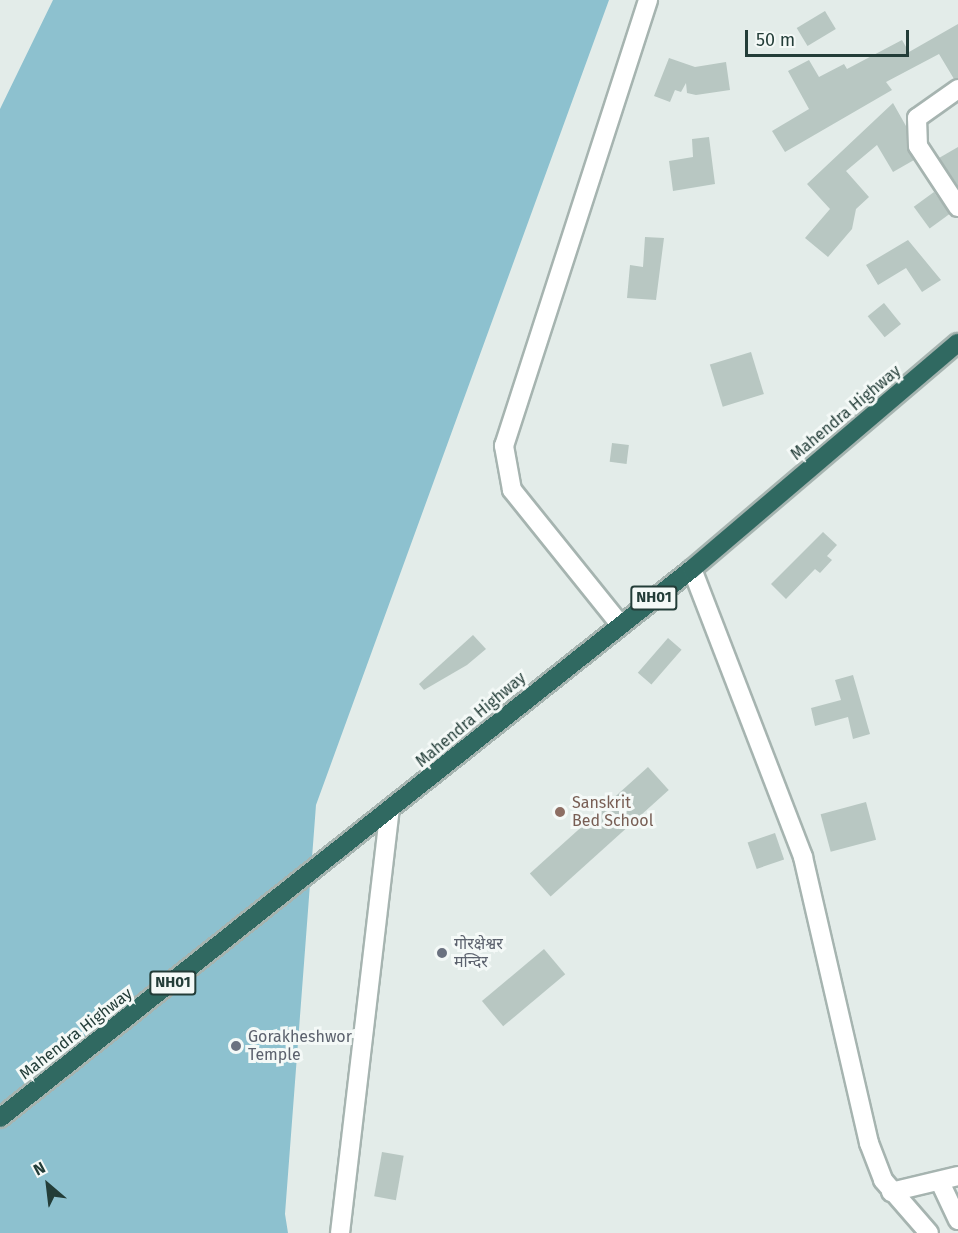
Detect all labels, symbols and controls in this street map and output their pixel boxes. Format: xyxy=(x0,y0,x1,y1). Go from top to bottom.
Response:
scale bar xyxy=(748,18,912,56)
text: 50 m xyxy=(756,29,795,51)
street label: Mahendra Highway xyxy=(787,361,905,465)
road number: NH01 xyxy=(630,586,678,610)
street label: Mahendra Highway xyxy=(412,668,530,772)
place label: Sanskrit Bed School xyxy=(572,793,653,831)
marker: Sanskrit Bed School xyxy=(553,805,567,819)
place label: गोरक्षेश्वर मन्दिर xyxy=(454,934,503,972)
marker: गोरक्षेश्वर मन्दिर xyxy=(435,946,449,960)
road number: NH01 xyxy=(149,971,197,995)
street label: Mahendra Highway xyxy=(16,984,136,1084)
place label: Gorakheshwor Temple xyxy=(248,1027,352,1065)
marker: Gorakheshwor Temple xyxy=(229,1039,243,1053)
north arrow xyxy=(18,1155,78,1215)
text: N xyxy=(30,1158,48,1180)

